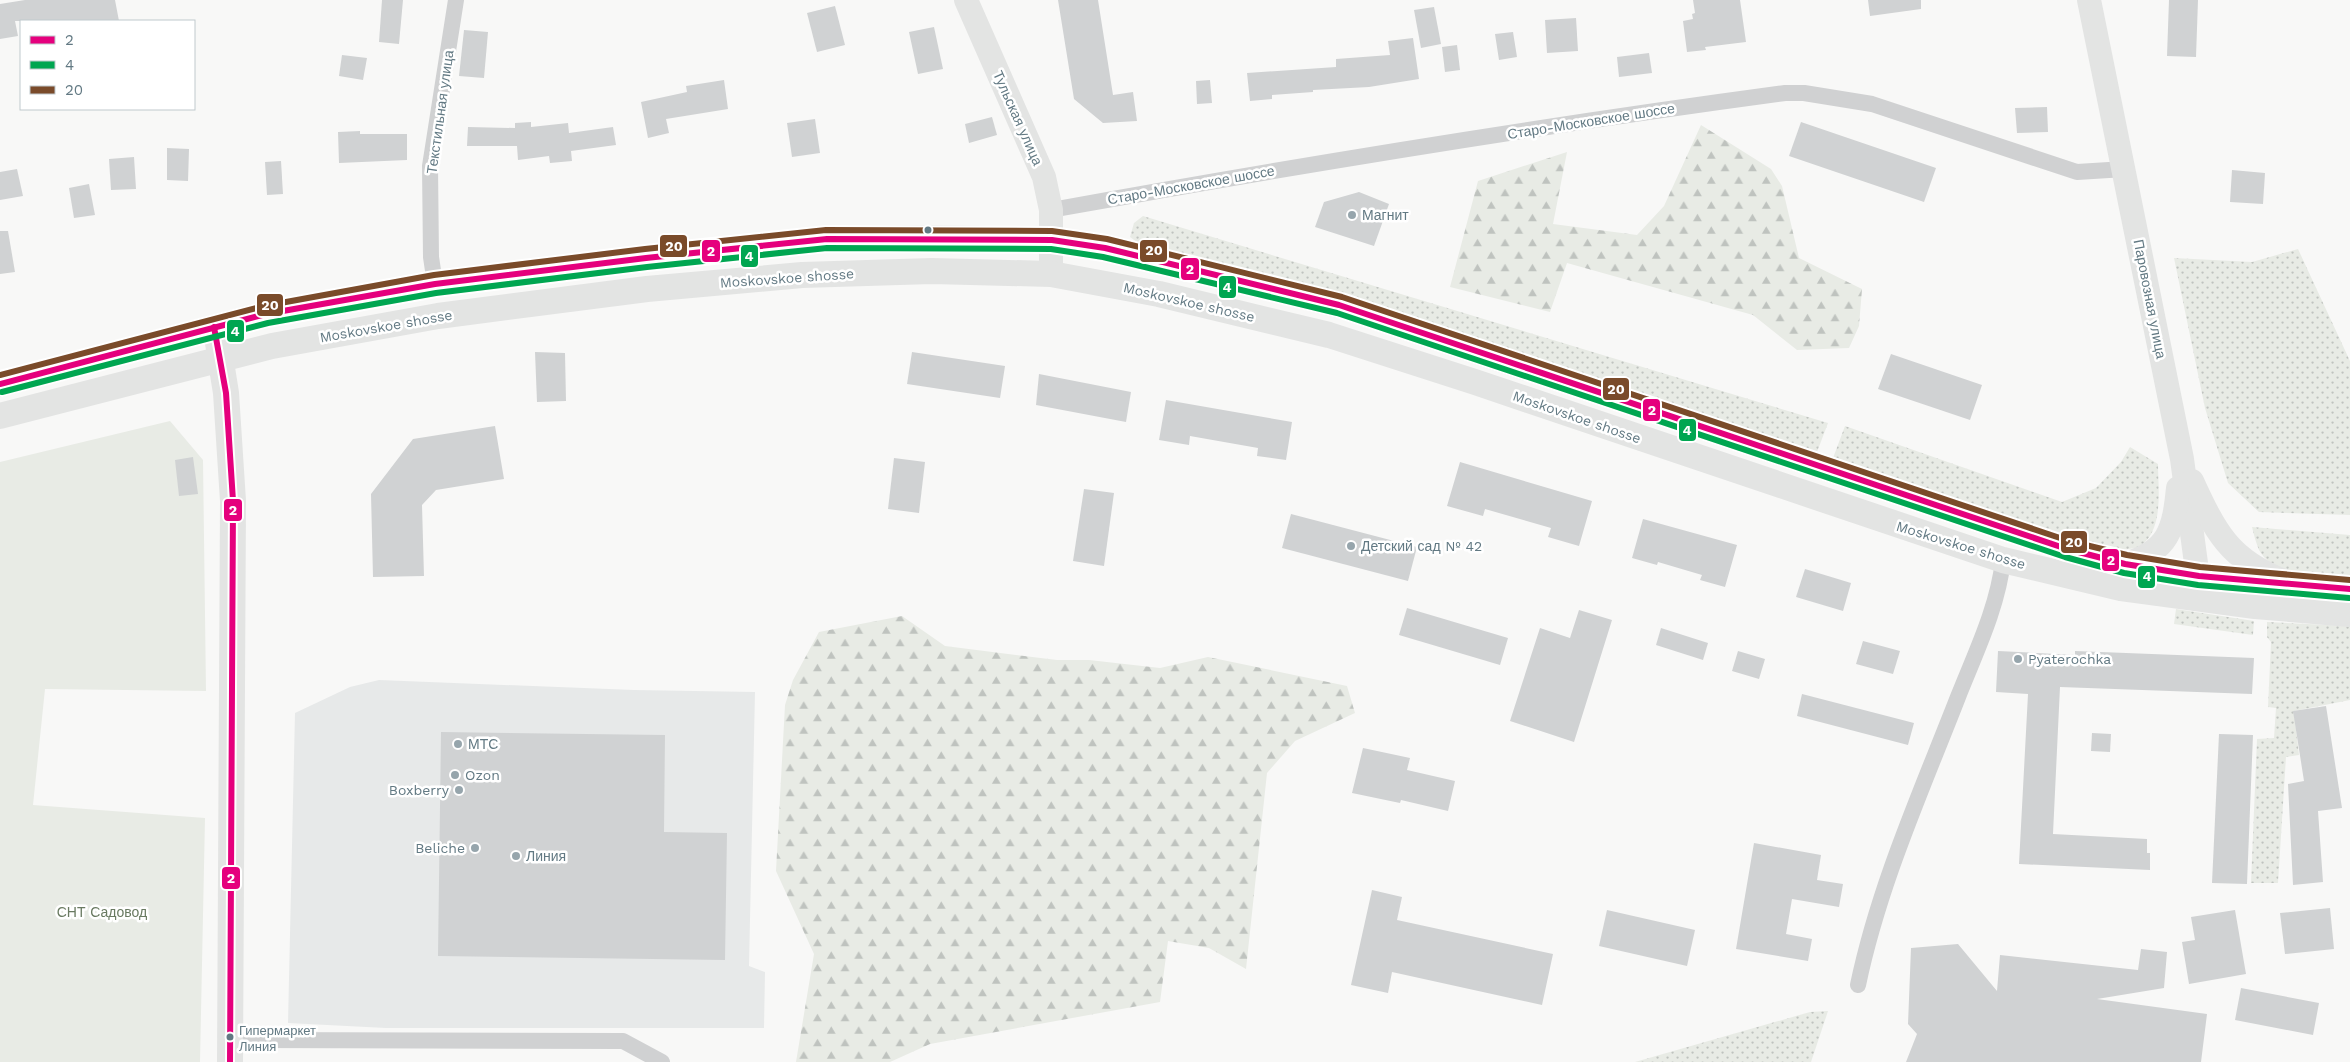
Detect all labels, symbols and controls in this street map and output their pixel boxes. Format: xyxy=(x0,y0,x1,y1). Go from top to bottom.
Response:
legend xyxy=(20,20,195,110)
text: 2 xyxy=(65,31,74,49)
street label: Текстильная улица xyxy=(423,49,457,175)
text: 4 xyxy=(65,56,74,74)
street label: Тульская улица xyxy=(990,68,1046,168)
text: 20 xyxy=(65,81,83,99)
street label: Старо-Московское шоссе xyxy=(1506,100,1676,142)
street label: Старо-Московское шоссе xyxy=(1106,162,1276,208)
place label: Магнит xyxy=(1362,207,1409,223)
marker: Магнит xyxy=(1346,209,1358,221)
unlabelled marker xyxy=(923,225,933,235)
line badge: 20 xyxy=(659,234,688,258)
text: 20 xyxy=(665,238,683,254)
street label: Паровозная улица xyxy=(2131,238,2169,360)
line badge: 2 xyxy=(701,239,721,263)
line badge: 20 xyxy=(1139,239,1168,263)
text: 20 xyxy=(1145,242,1163,258)
text: 2 xyxy=(707,243,715,259)
line badge: 4 xyxy=(740,244,759,268)
text: 4 xyxy=(744,248,754,264)
line badge: 2 xyxy=(1180,257,1200,281)
text: 2 xyxy=(1186,261,1194,277)
street label: Moskovskoe shosse xyxy=(719,265,855,291)
line badge: 4 xyxy=(1218,275,1237,299)
street label: Moskovskoe shosse xyxy=(1122,279,1256,325)
text: 4 xyxy=(1222,279,1232,295)
line badge: 20 xyxy=(256,293,284,317)
text: 20 xyxy=(261,297,279,313)
street label: Moskovskoe shosse xyxy=(318,306,454,346)
line badge: 4 xyxy=(226,319,245,343)
text: 4 xyxy=(230,323,240,339)
line badge: 20 xyxy=(1602,377,1630,401)
text: 20 xyxy=(1607,381,1625,397)
street label: Moskovskoe shosse xyxy=(1511,388,1643,446)
line badge: 2 xyxy=(1642,398,1661,422)
text: 2 xyxy=(1648,402,1656,418)
line badge: 4 xyxy=(1678,418,1697,442)
text: 4 xyxy=(1682,422,1692,438)
line badge: 2 xyxy=(223,498,243,522)
text: 2 xyxy=(229,502,237,518)
street label: Moskovskoe shosse xyxy=(1894,518,2028,572)
line badge: 20 xyxy=(2060,530,2088,554)
text: 20 xyxy=(2065,534,2083,550)
place label: Детский сад № 42 xyxy=(1361,538,1482,554)
marker: Детский сад № 42 xyxy=(1345,540,1357,552)
line badge: 2 xyxy=(2101,548,2120,572)
text: 2 xyxy=(2107,552,2115,568)
line badge: 4 xyxy=(2137,565,2156,589)
text: 4 xyxy=(2142,568,2152,584)
place label: Pyaterochka xyxy=(2028,651,2111,667)
marker: Pyaterochka xyxy=(2012,653,2024,665)
place label: МТС xyxy=(468,736,498,752)
marker: МТС xyxy=(452,738,464,750)
place label: Ozon xyxy=(465,767,500,783)
marker: Ozon xyxy=(449,769,461,781)
place label: Boxberry xyxy=(389,782,450,798)
marker: Boxberry xyxy=(453,784,465,796)
place label: Beliche xyxy=(415,840,465,856)
marker: Beliche xyxy=(469,842,481,854)
place label: Линия xyxy=(526,848,566,864)
marker: Линия xyxy=(510,850,522,862)
line badge: 2 xyxy=(221,866,241,890)
text: 2 xyxy=(227,870,235,886)
park label: СНТ Садовод xyxy=(57,904,147,920)
place label: Гипермаркет Линия xyxy=(239,1023,316,1054)
marker: Гипермаркет Линия xyxy=(225,1032,235,1042)

